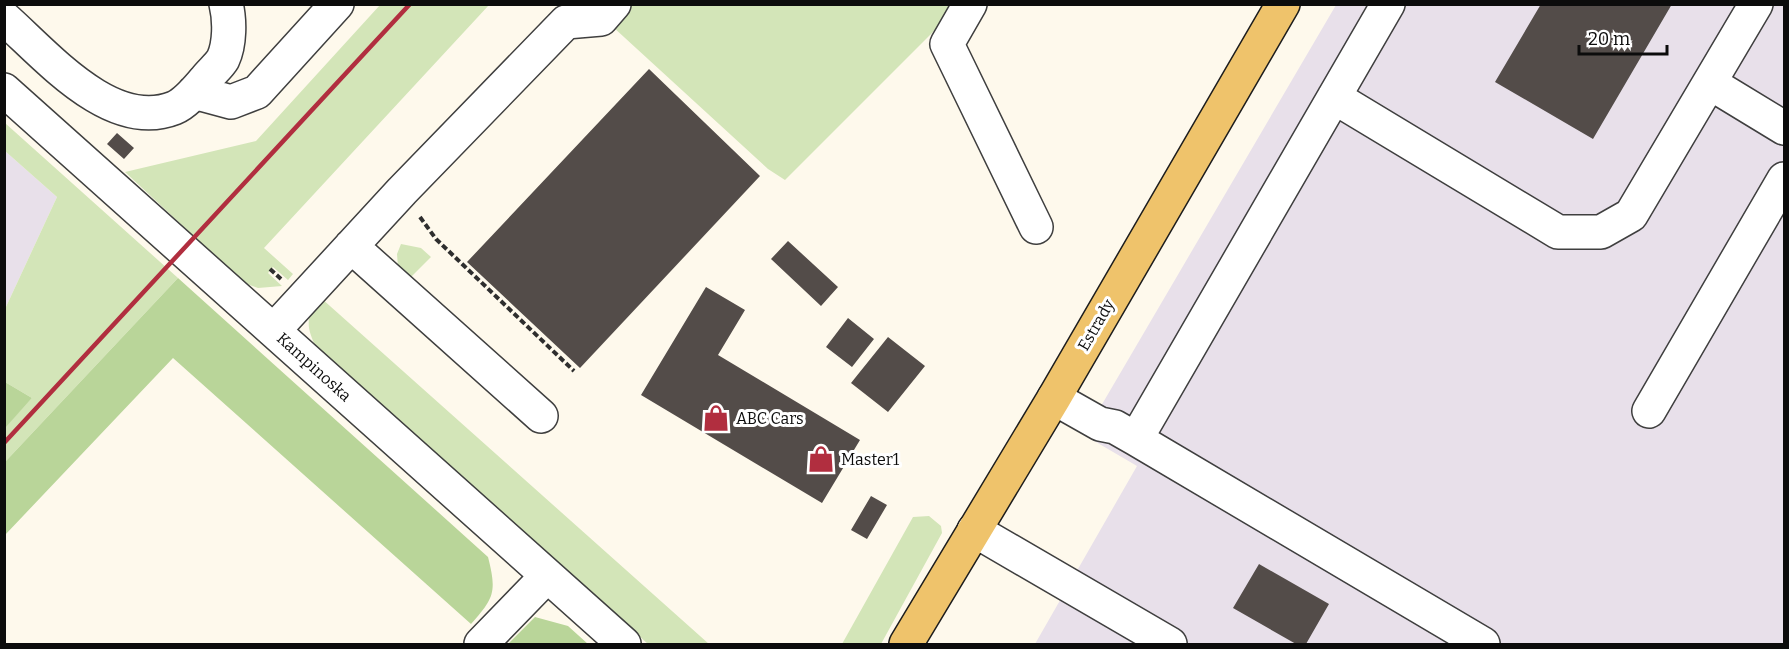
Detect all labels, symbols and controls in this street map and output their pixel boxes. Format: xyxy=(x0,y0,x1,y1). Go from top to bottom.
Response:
scale bar xyxy=(1579,18,1668,56)
text: 20 m xyxy=(1588,28,1630,50)
street label: Estrady xyxy=(1074,295,1119,354)
street label: Kampinoska xyxy=(273,329,355,405)
shop icon: ABC Cars xyxy=(701,403,731,433)
place label: ABC Cars xyxy=(736,409,804,428)
shop icon: Master1 xyxy=(806,444,836,474)
place label: Master1 xyxy=(841,450,900,469)

